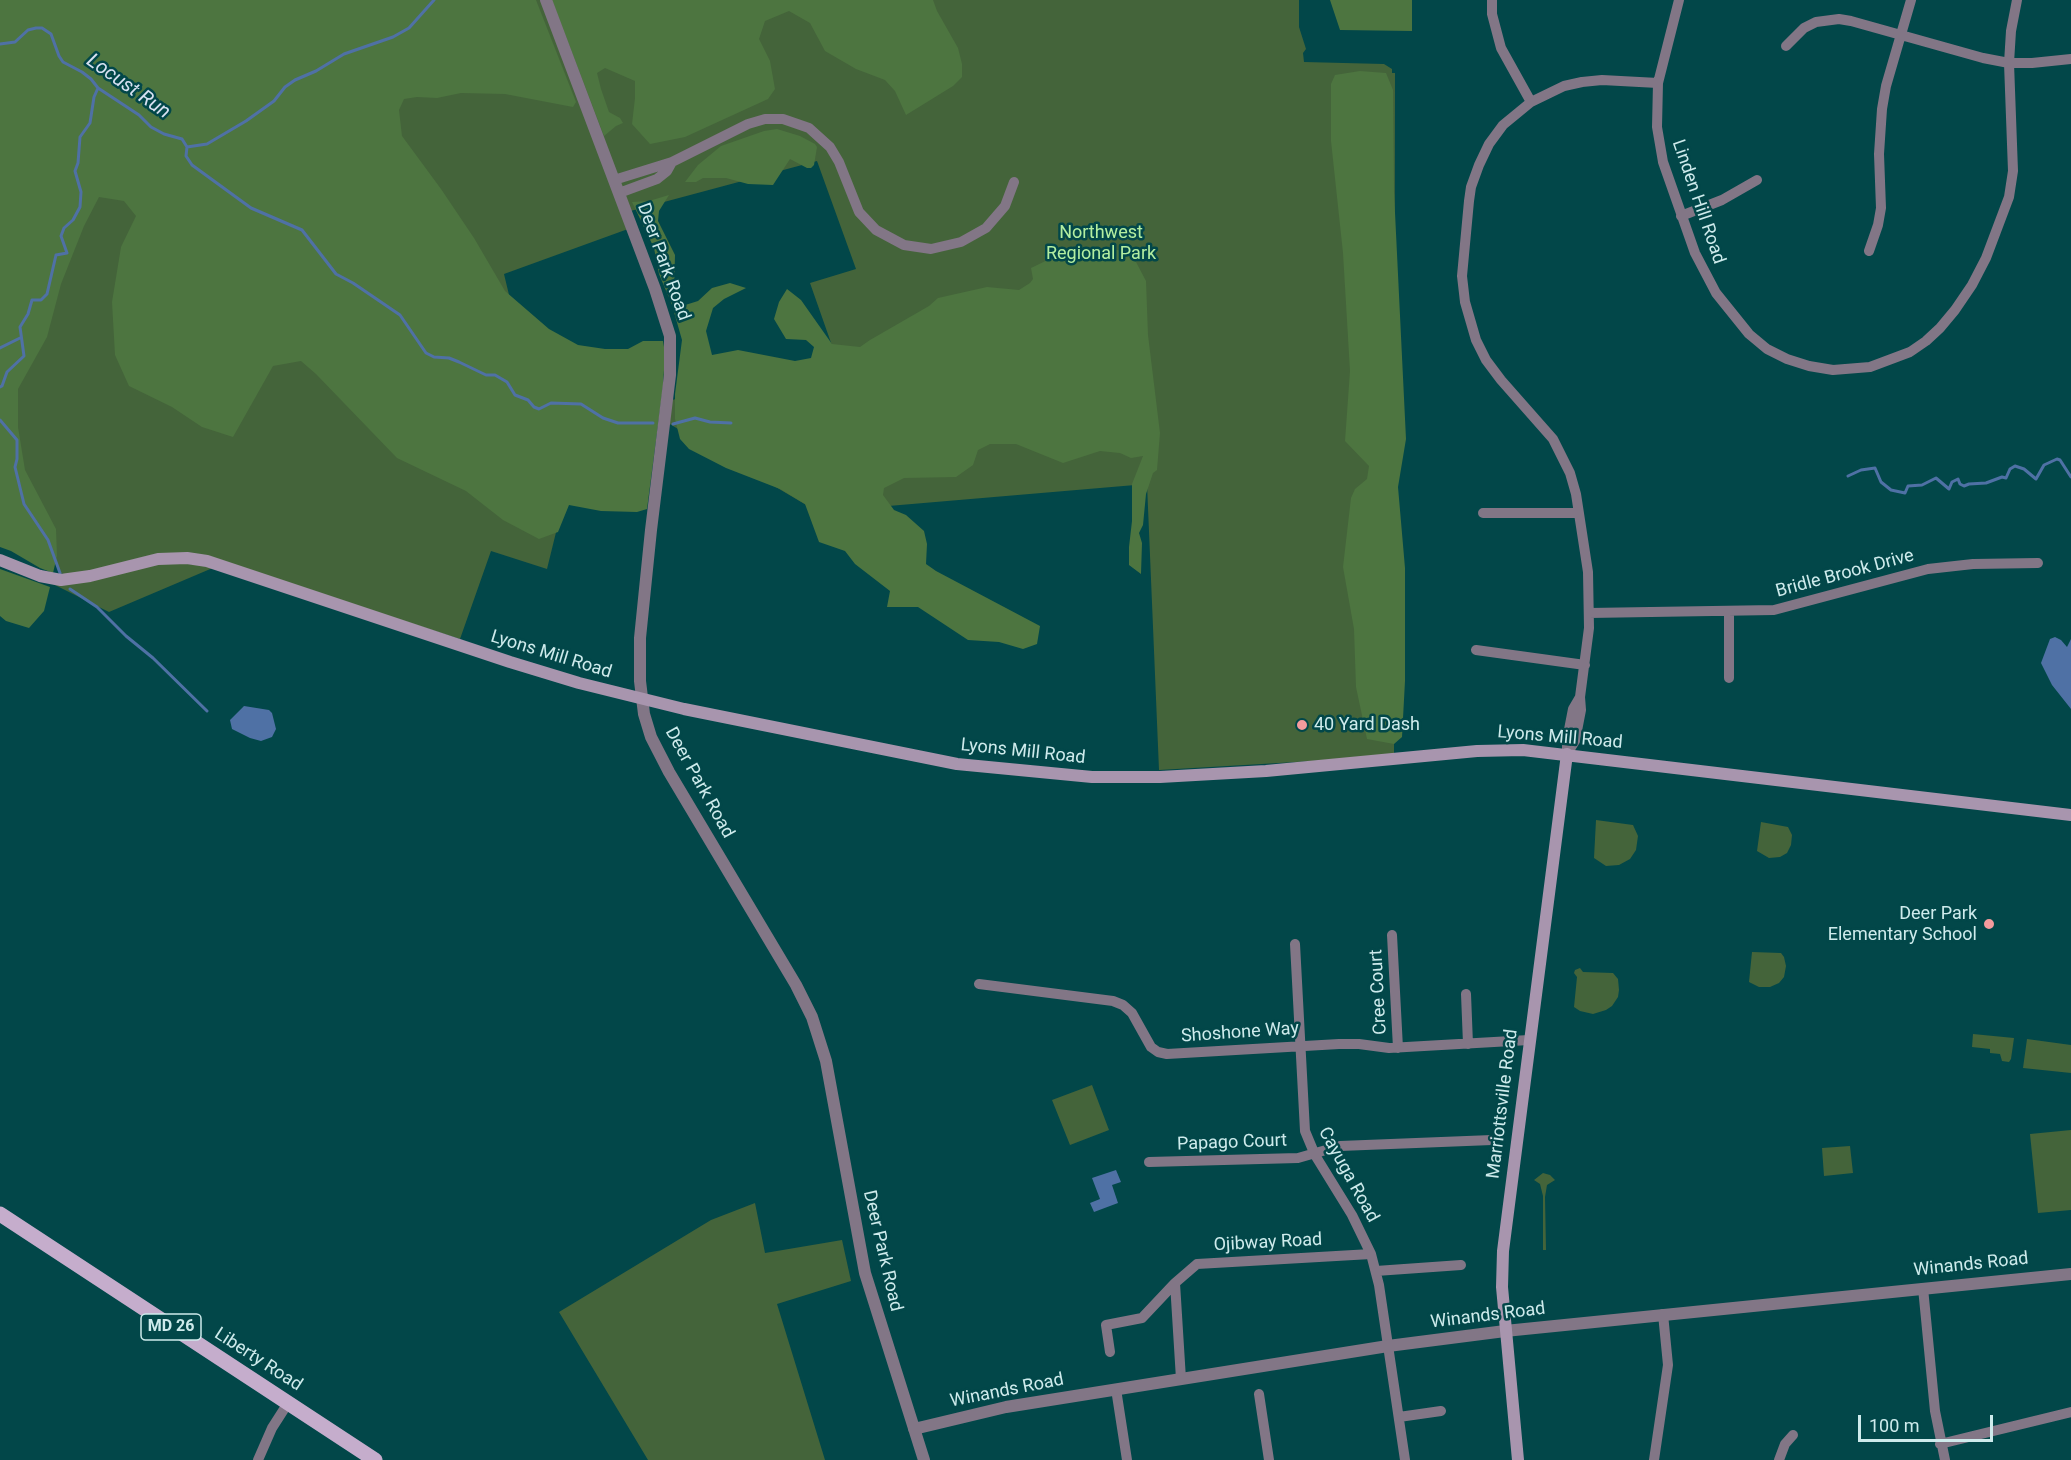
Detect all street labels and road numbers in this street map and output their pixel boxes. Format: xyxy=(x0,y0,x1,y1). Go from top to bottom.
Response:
street label: Linden Hill Road xyxy=(1667,137,1729,267)
street label: Deer Park Road xyxy=(632,200,694,324)
street label: Bridle Brook Drive xyxy=(1774,545,1916,603)
street label: Lyons Mill Road xyxy=(488,626,614,684)
street label: Lyons Mill Road xyxy=(1497,722,1623,754)
street label: Deer Park Road xyxy=(660,724,738,842)
street label: Lyons Mill Road xyxy=(959,735,1087,769)
street label: Cree Court xyxy=(1366,949,1392,1035)
street label: Shoshone Way xyxy=(1180,1018,1300,1048)
street label: Marriottsville Road xyxy=(1483,1028,1523,1180)
street label: Cayuga Road xyxy=(1313,1124,1383,1226)
street label: Papago Court xyxy=(1177,1130,1287,1156)
street label: Deer Park Road xyxy=(858,1188,906,1314)
street label: Ojibway Road xyxy=(1213,1229,1323,1257)
street label: Winands Road xyxy=(1913,1248,2029,1282)
street label: Winands Road xyxy=(1430,1298,1546,1334)
road number: MD 26 xyxy=(141,1314,201,1340)
street label: Liberty Road xyxy=(210,1324,306,1396)
street label: Winands Road xyxy=(948,1369,1066,1413)

